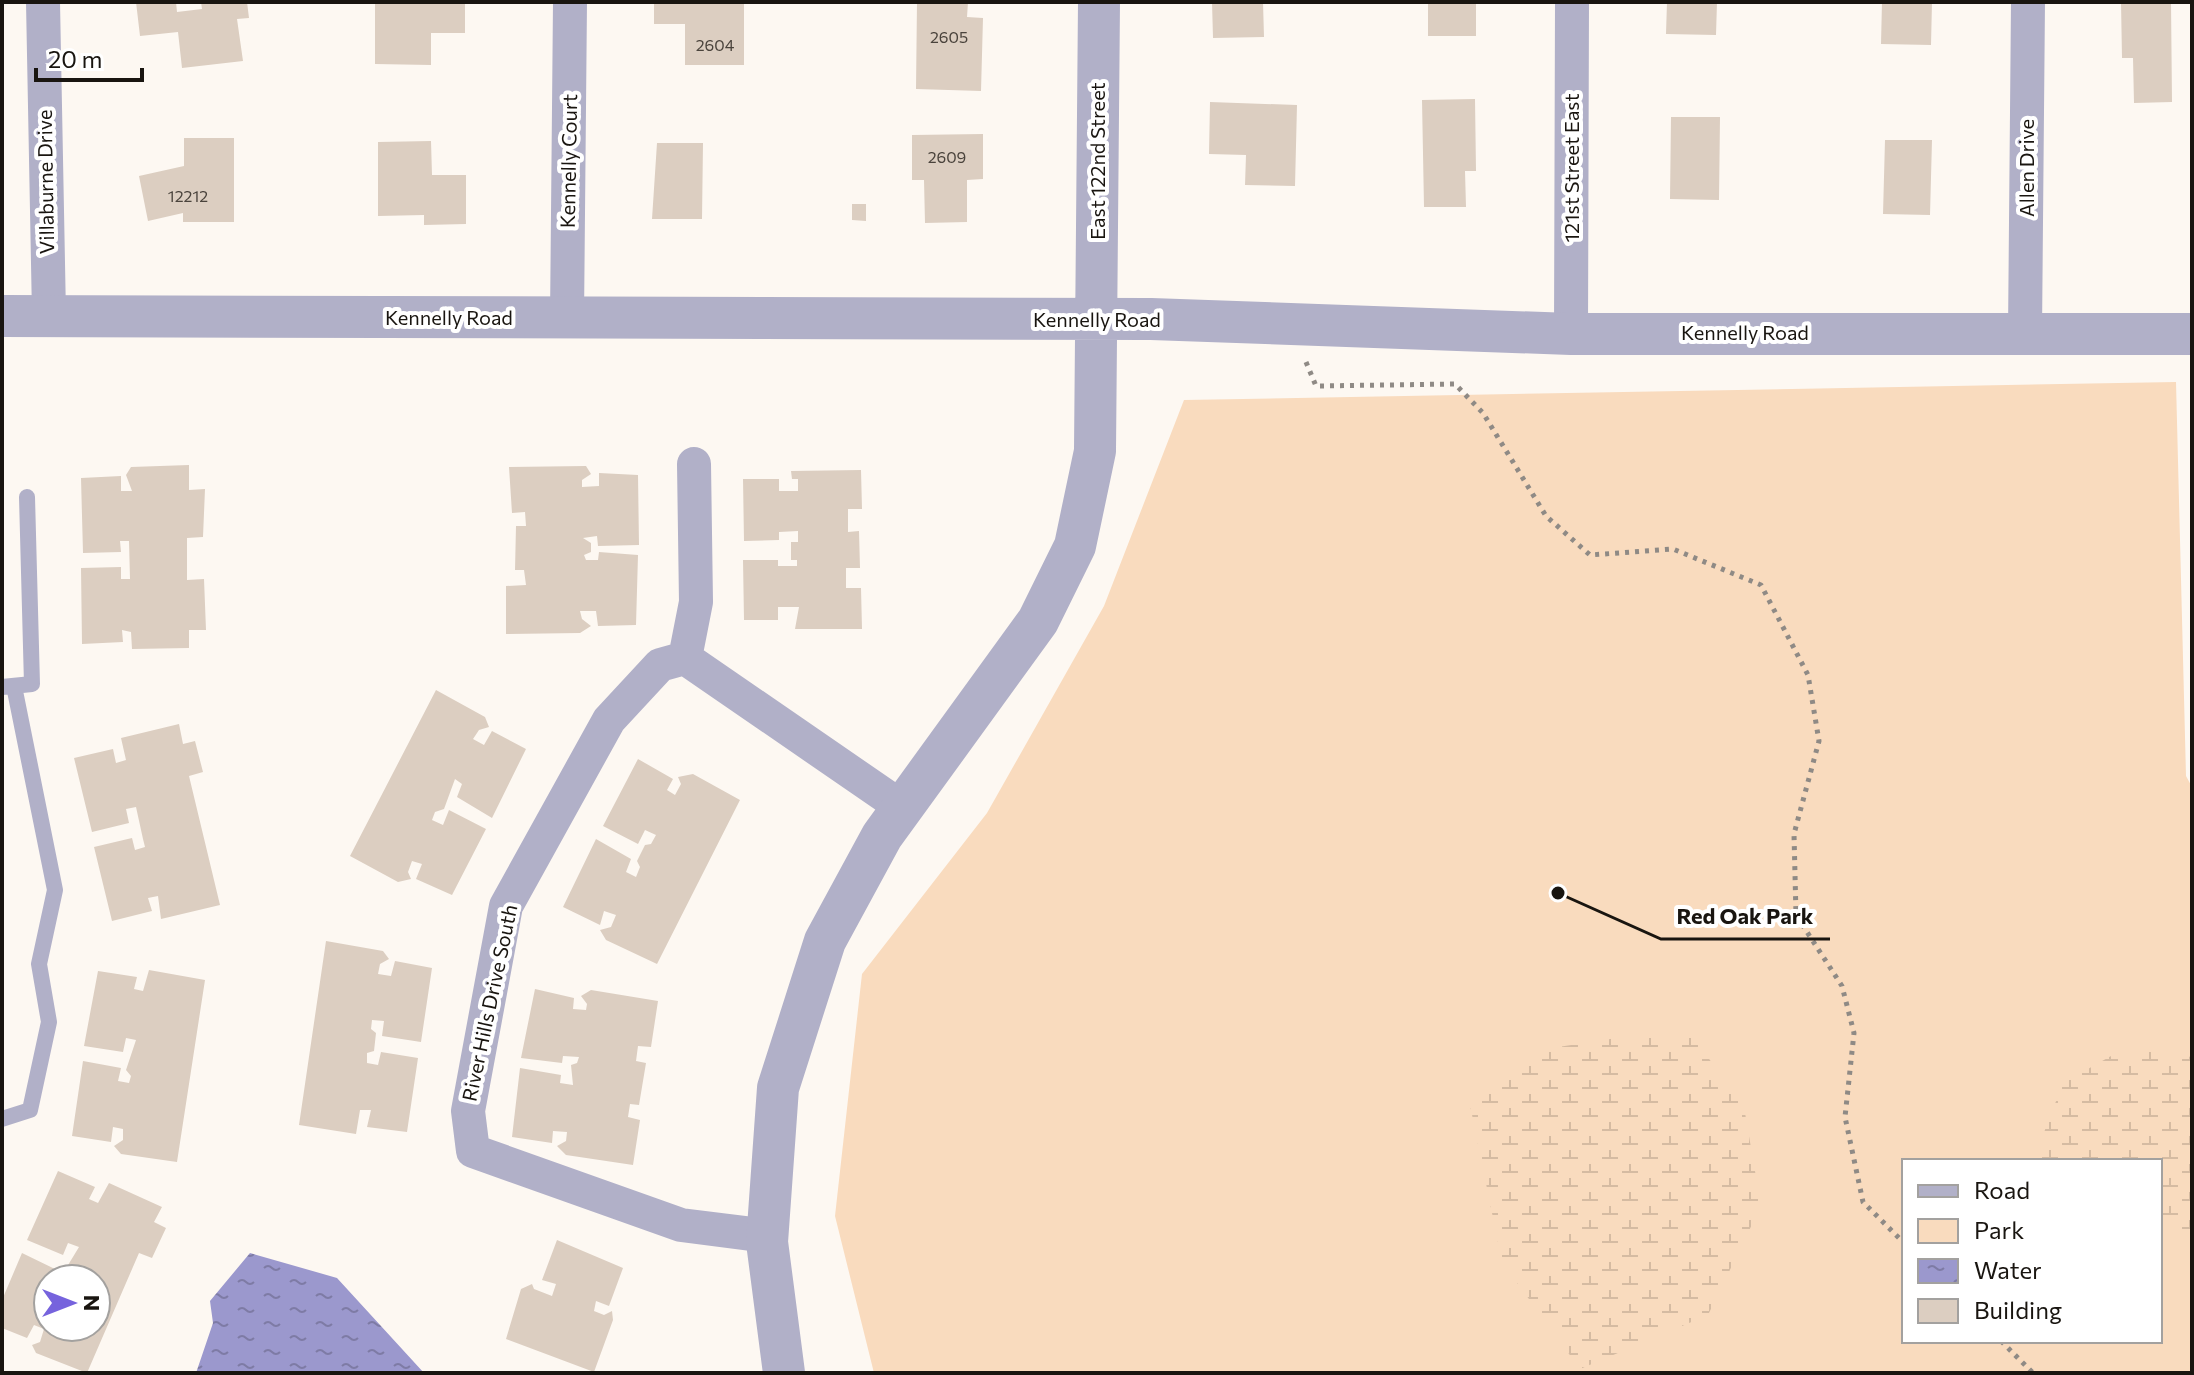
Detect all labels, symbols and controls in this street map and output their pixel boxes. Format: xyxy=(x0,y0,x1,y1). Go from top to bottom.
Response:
house number: 2605 xyxy=(930,27,968,46)
scale bar xyxy=(36,32,142,82)
house number: 2604 xyxy=(696,35,735,54)
text: 20 m xyxy=(48,44,102,73)
street label: East 122nd Street xyxy=(1085,82,1109,240)
street label: 121st Street East xyxy=(1559,93,1583,243)
street label: Kennelly Court xyxy=(555,94,581,228)
street label: Villaburne Drive xyxy=(32,109,58,255)
street label: Allen Drive xyxy=(2014,119,2038,217)
house number: 2609 xyxy=(928,147,966,166)
house number: 12212 xyxy=(168,186,208,205)
street label: Kennelly Road xyxy=(385,305,513,329)
street label: Kennelly Road xyxy=(1033,307,1161,331)
street label: Kennelly Road xyxy=(1681,320,1809,344)
callout: Red Oak Park xyxy=(1661,893,1830,939)
street label: River Hills Drive South xyxy=(456,902,522,1103)
text: Red Oak Park xyxy=(1677,902,1814,929)
legend xyxy=(1902,1159,2162,1343)
text: Road xyxy=(1974,1175,2030,1204)
text: Park xyxy=(1974,1215,2024,1244)
text: Water xyxy=(1974,1255,2042,1284)
north arrow xyxy=(32,1263,112,1343)
text: N xyxy=(79,1295,106,1311)
text: Building xyxy=(1974,1295,2062,1324)

